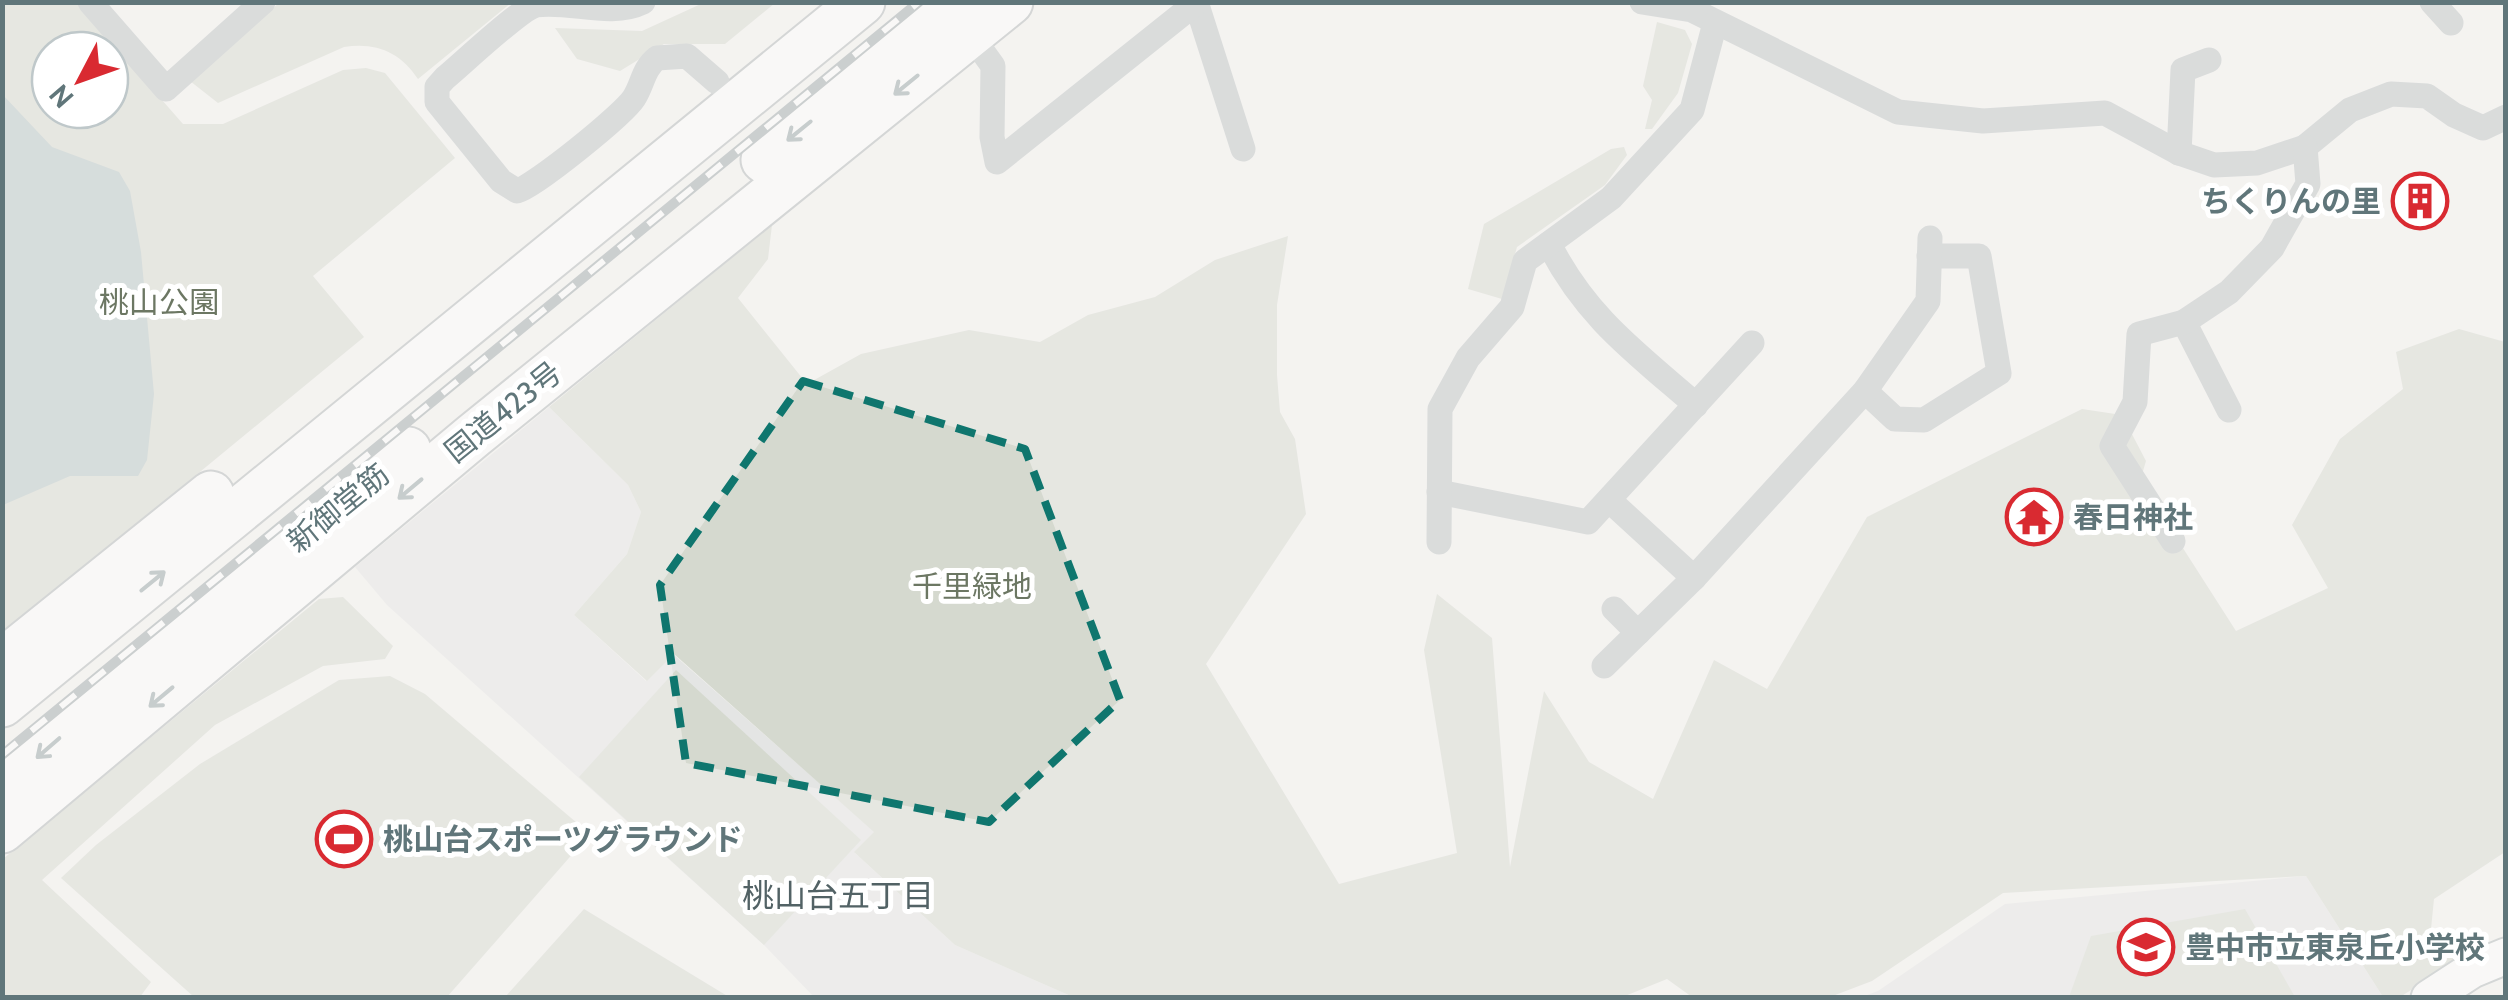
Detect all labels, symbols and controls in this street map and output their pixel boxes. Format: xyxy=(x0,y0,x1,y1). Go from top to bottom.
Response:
north arrow xyxy=(30,30,130,130)
one-way arrow xyxy=(894,74,920,96)
text: N xyxy=(42,78,80,115)
one-way arrow xyxy=(786,120,812,142)
building icon: ちくりんの里 xyxy=(2390,171,2450,231)
place label: ちくりんの里 xyxy=(2201,183,2381,220)
park label: 桃山公園 xyxy=(99,284,219,321)
street label: 国道423号 xyxy=(437,354,569,470)
street label: 新御堂筋 xyxy=(280,456,396,560)
one-way arrow xyxy=(398,478,424,500)
temple icon: 春日神社 xyxy=(2004,487,2064,547)
place label: 春日神社 xyxy=(2073,499,2193,536)
park label: 千里緑地 xyxy=(912,568,1032,605)
one-way arrow xyxy=(139,570,166,592)
one-way arrow xyxy=(148,686,174,708)
one-way arrow xyxy=(36,737,61,760)
sports icon: 桃山台スポーツグラウンド xyxy=(314,809,374,869)
place label: 桃山台スポーツグラウンド xyxy=(383,821,742,858)
district label: 桃山台五丁目 xyxy=(742,876,934,915)
school or university icon: 豊中市立東泉丘小学校 xyxy=(2116,917,2176,977)
place label: 豊中市立東泉丘小学校 xyxy=(2185,929,2485,966)

